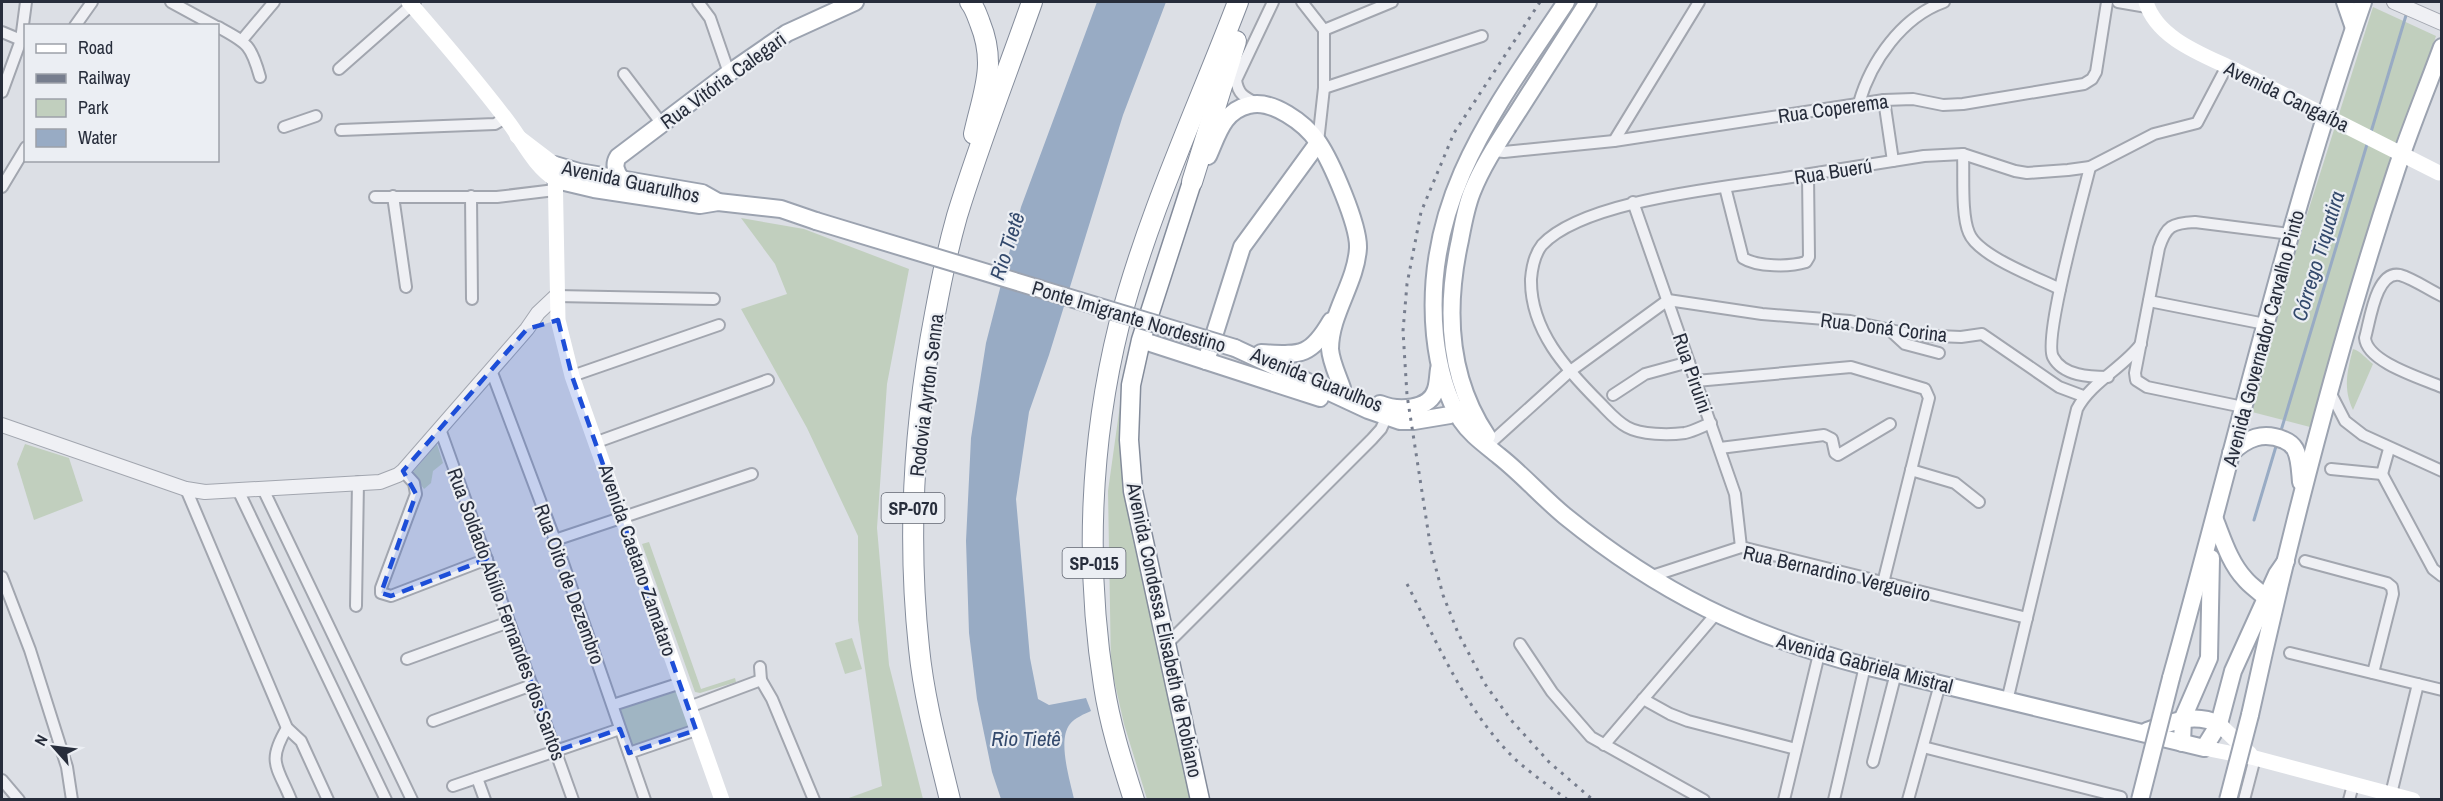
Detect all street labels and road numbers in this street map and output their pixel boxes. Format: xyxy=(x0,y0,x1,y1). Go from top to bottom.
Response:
street label: Rua Vitória Calegari xyxy=(655,25,791,135)
street label: Avenida Cangaíba xyxy=(2219,54,2354,138)
street label: Rua Coperema xyxy=(1776,87,1890,129)
street label: Rua Buerú xyxy=(1792,152,1874,190)
street label: Avenida Guarulhos xyxy=(559,153,702,209)
street label: Avenida Governador Carvalho Pinto xyxy=(2216,207,2310,470)
street label: Ponte Imigrante Nordestino xyxy=(1029,274,1229,358)
street label: Rua Doná Corina xyxy=(1819,306,1949,348)
street label: Rodovia Ayrton Senna xyxy=(903,312,949,478)
street label: Rua Piruini xyxy=(1667,329,1719,417)
street label: Avenida Guarulhos xyxy=(1246,340,1387,418)
street label: Avenida Caetano Zamataro xyxy=(592,460,684,660)
street label: Rua Soldado Abílio Fernandes dos Santos xyxy=(441,464,573,764)
street label: Avenida Condessa Elisabeth de Robiano xyxy=(1120,479,1209,780)
road number: SP-070 xyxy=(882,493,944,523)
street label: Rua Oito de Dezembro xyxy=(528,500,612,668)
street label: Rua Bernardino Vergueiro xyxy=(1741,538,1933,608)
road number: SP-015 xyxy=(1062,548,1126,578)
street label: Avenida Gabriela Mistral xyxy=(1773,626,1956,699)

